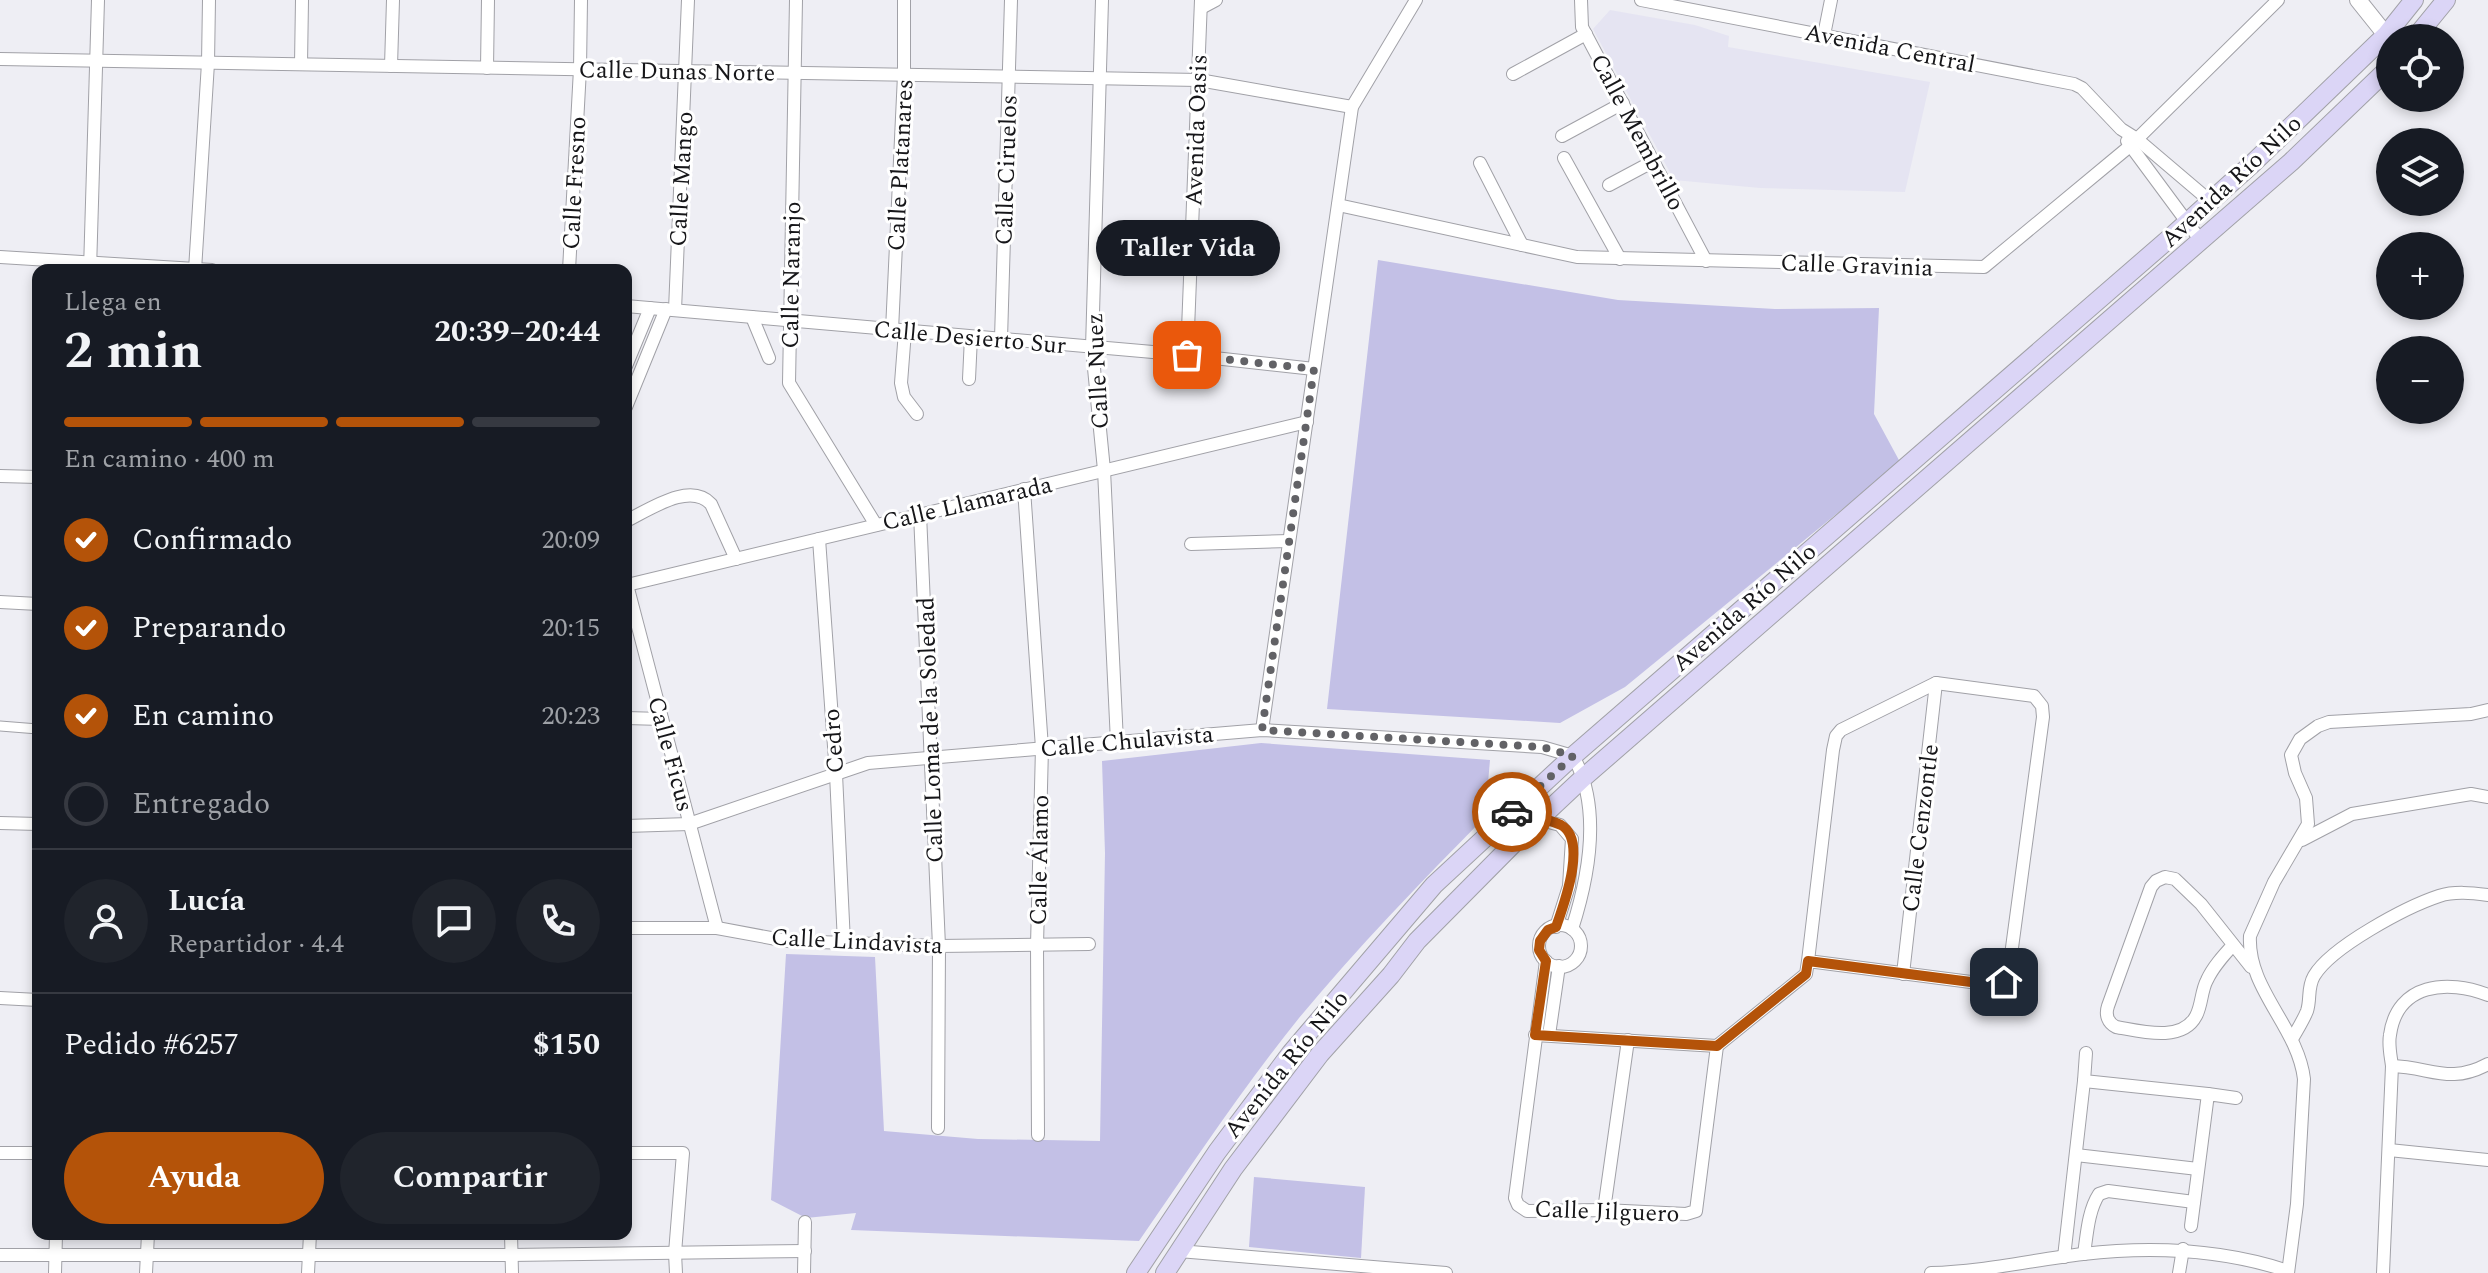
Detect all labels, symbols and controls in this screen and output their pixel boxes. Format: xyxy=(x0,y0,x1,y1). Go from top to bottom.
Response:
street label: Avenida Central xyxy=(1802,15,1978,83)
map controls xyxy=(2376,24,2464,424)
button: locate xyxy=(2376,24,2464,112)
street label: Calle Membrillo xyxy=(1581,47,1694,217)
street label: Calle Dunas Norte xyxy=(578,52,776,92)
street label: Avenida Oasis xyxy=(1176,53,1218,207)
street label: Calle Platanares xyxy=(879,78,923,252)
street label: Calle Ciruelos xyxy=(986,94,1028,246)
street label: Avenida Río Nilo xyxy=(2153,107,2310,257)
street label: Calle Mango xyxy=(660,111,704,248)
street label: Calle Fresno xyxy=(554,116,596,251)
button: layers xyxy=(2376,128,2464,216)
street label: Calle Naranjo xyxy=(773,201,811,349)
callout: Taller Vida xyxy=(1095,219,1279,275)
text: Taller Vida xyxy=(1121,228,1255,268)
button: + xyxy=(2376,232,2464,320)
street label: Calle Gravinia xyxy=(1780,245,1934,287)
text: Llega en xyxy=(64,282,162,322)
text: 20:39–20:44 xyxy=(434,309,600,355)
text: 2 min xyxy=(64,312,202,391)
street label: Calle Desierto Sur xyxy=(872,312,1068,364)
street label: Calle Nuez xyxy=(1077,312,1119,430)
pin xyxy=(1153,321,1221,389)
icon: bag xyxy=(1165,333,1209,377)
button: − xyxy=(2376,336,2464,424)
text: En camino · 400 m xyxy=(64,439,275,479)
street label: Calle Llamarada xyxy=(879,467,1056,541)
text: Confirmado xyxy=(132,517,292,563)
icon: check xyxy=(64,518,108,562)
text: 20:09 xyxy=(541,520,600,560)
street label: Avenida Río Nilo xyxy=(1664,535,1825,681)
street label: Calle Loma de la Soledad xyxy=(908,596,954,864)
text: Preparando xyxy=(132,605,286,651)
icon: check xyxy=(64,606,108,650)
text: 20:15 xyxy=(541,608,600,648)
text: En camino xyxy=(132,693,274,739)
street label: Calle Ficus xyxy=(637,693,703,816)
icon: check xyxy=(64,694,108,738)
text: 20:23 xyxy=(541,696,600,736)
street label: Cedro xyxy=(814,707,854,775)
street label: Calle Chulavista xyxy=(1039,716,1215,768)
street label: Calle Cenzontle xyxy=(1893,742,1949,914)
courier xyxy=(1472,772,1552,852)
text: Entregado xyxy=(132,781,270,827)
icon: car xyxy=(1490,790,1534,834)
street label: Calle Álamo xyxy=(1021,794,1059,926)
text: Lucía xyxy=(168,878,245,924)
button: person xyxy=(64,879,148,963)
button: chat xyxy=(412,879,496,963)
button: phone xyxy=(516,879,600,963)
street label: Calle Lindavista xyxy=(770,920,944,964)
text: Repartidor · 4.4 xyxy=(168,924,344,964)
pin xyxy=(1970,948,2038,1016)
icon: home xyxy=(1982,960,2026,1004)
street label: Avenida Río Nilo xyxy=(1216,983,1358,1147)
text: Pedido #6257 xyxy=(64,1022,239,1068)
text: $150 xyxy=(533,1022,600,1068)
button: Ayuda xyxy=(64,1132,324,1224)
button: Compartir xyxy=(340,1132,600,1224)
street label: Calle Jilguero xyxy=(1534,1191,1680,1233)

